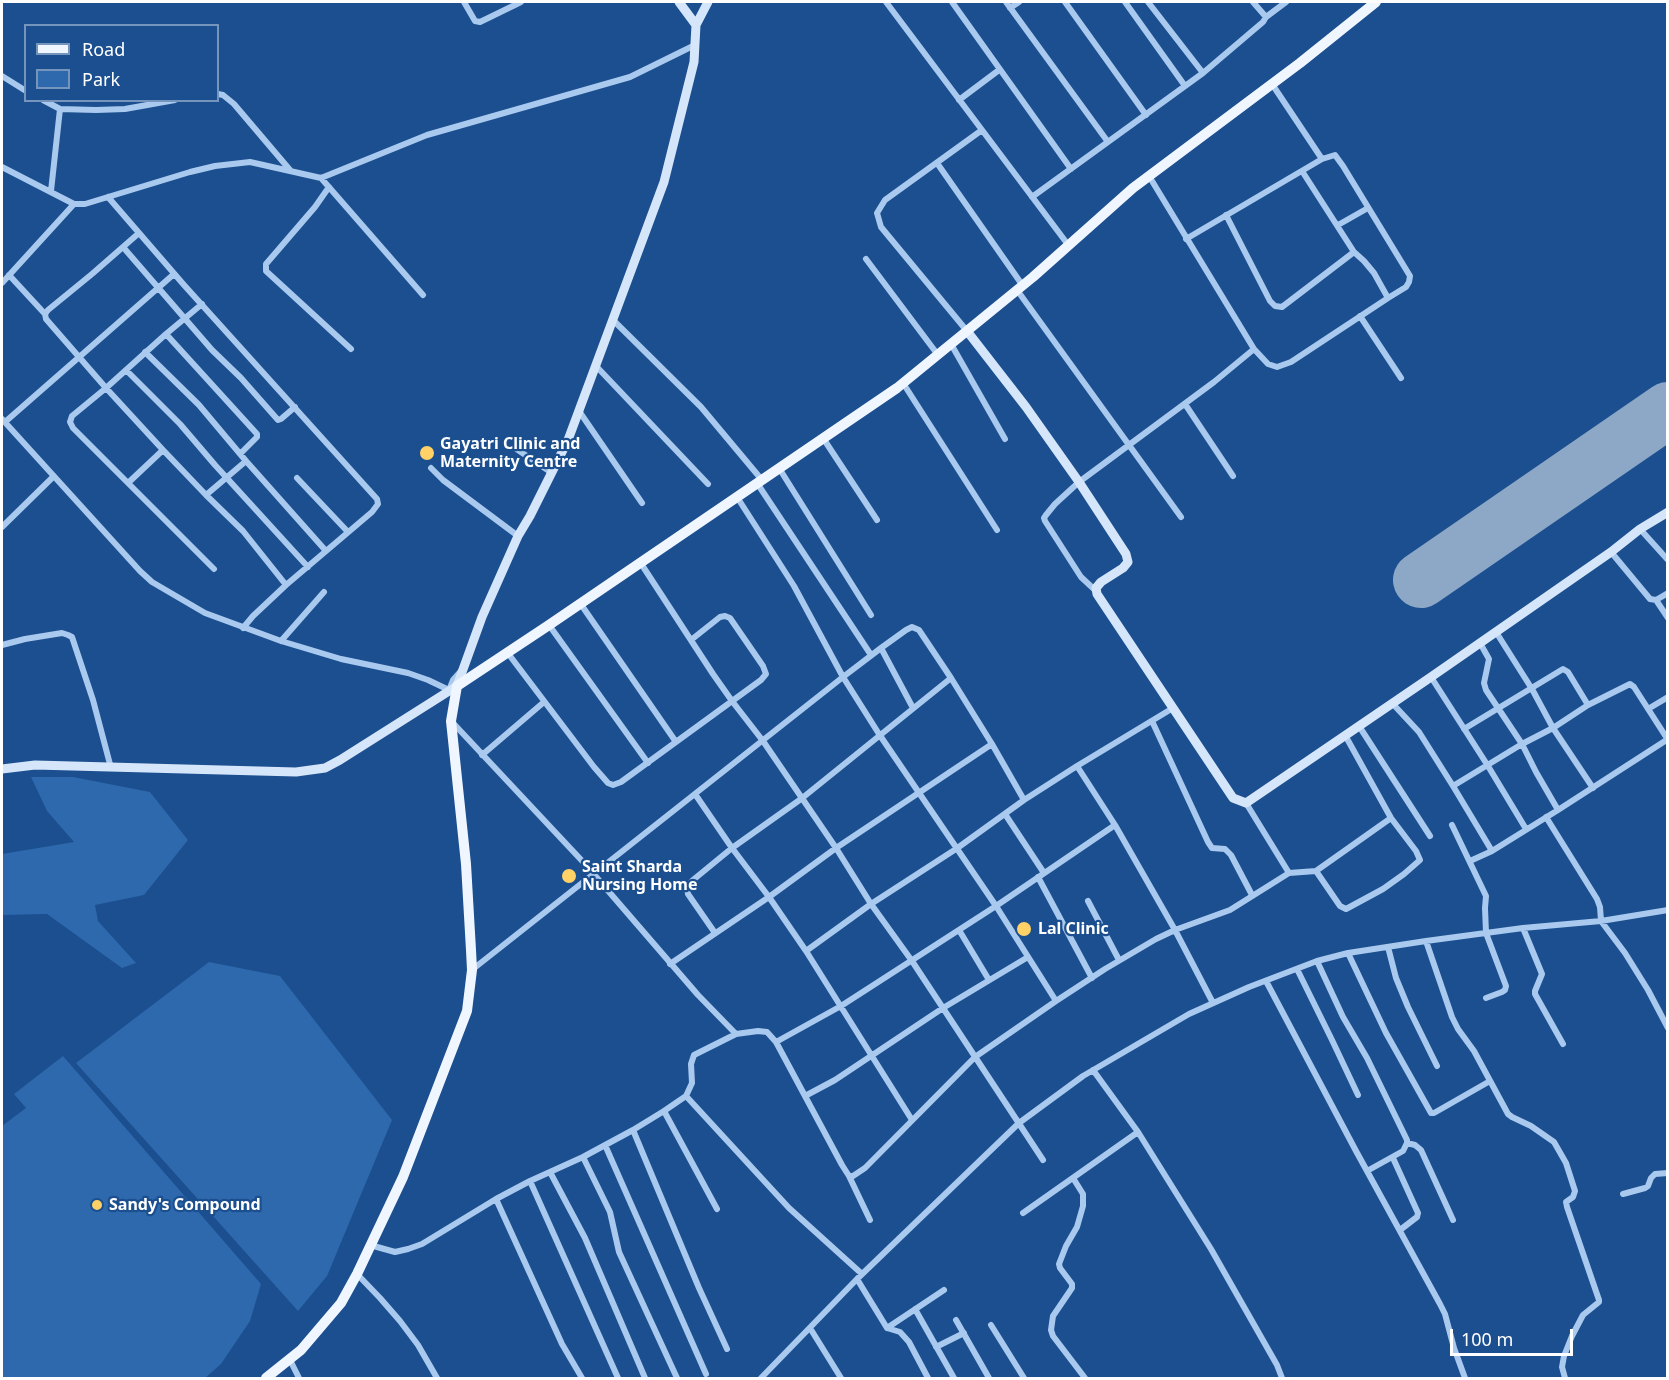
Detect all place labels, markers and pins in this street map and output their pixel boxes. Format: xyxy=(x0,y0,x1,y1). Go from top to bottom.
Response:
place label: Gayatri Clinic and Maternity Centre xyxy=(440,434,580,472)
marker: Gayatri Clinic and Maternity Centre xyxy=(418,444,436,462)
place label: Saint Sharda Nursing Home xyxy=(582,857,697,895)
marker: Saint Sharda Nursing Home xyxy=(560,867,578,885)
place label: Lal Clinic xyxy=(1038,919,1109,939)
marker: Lal Clinic xyxy=(1015,920,1033,938)
place label: Sandy's Compound xyxy=(109,1195,261,1215)
marker: Sandy's Compound xyxy=(90,1198,104,1212)

